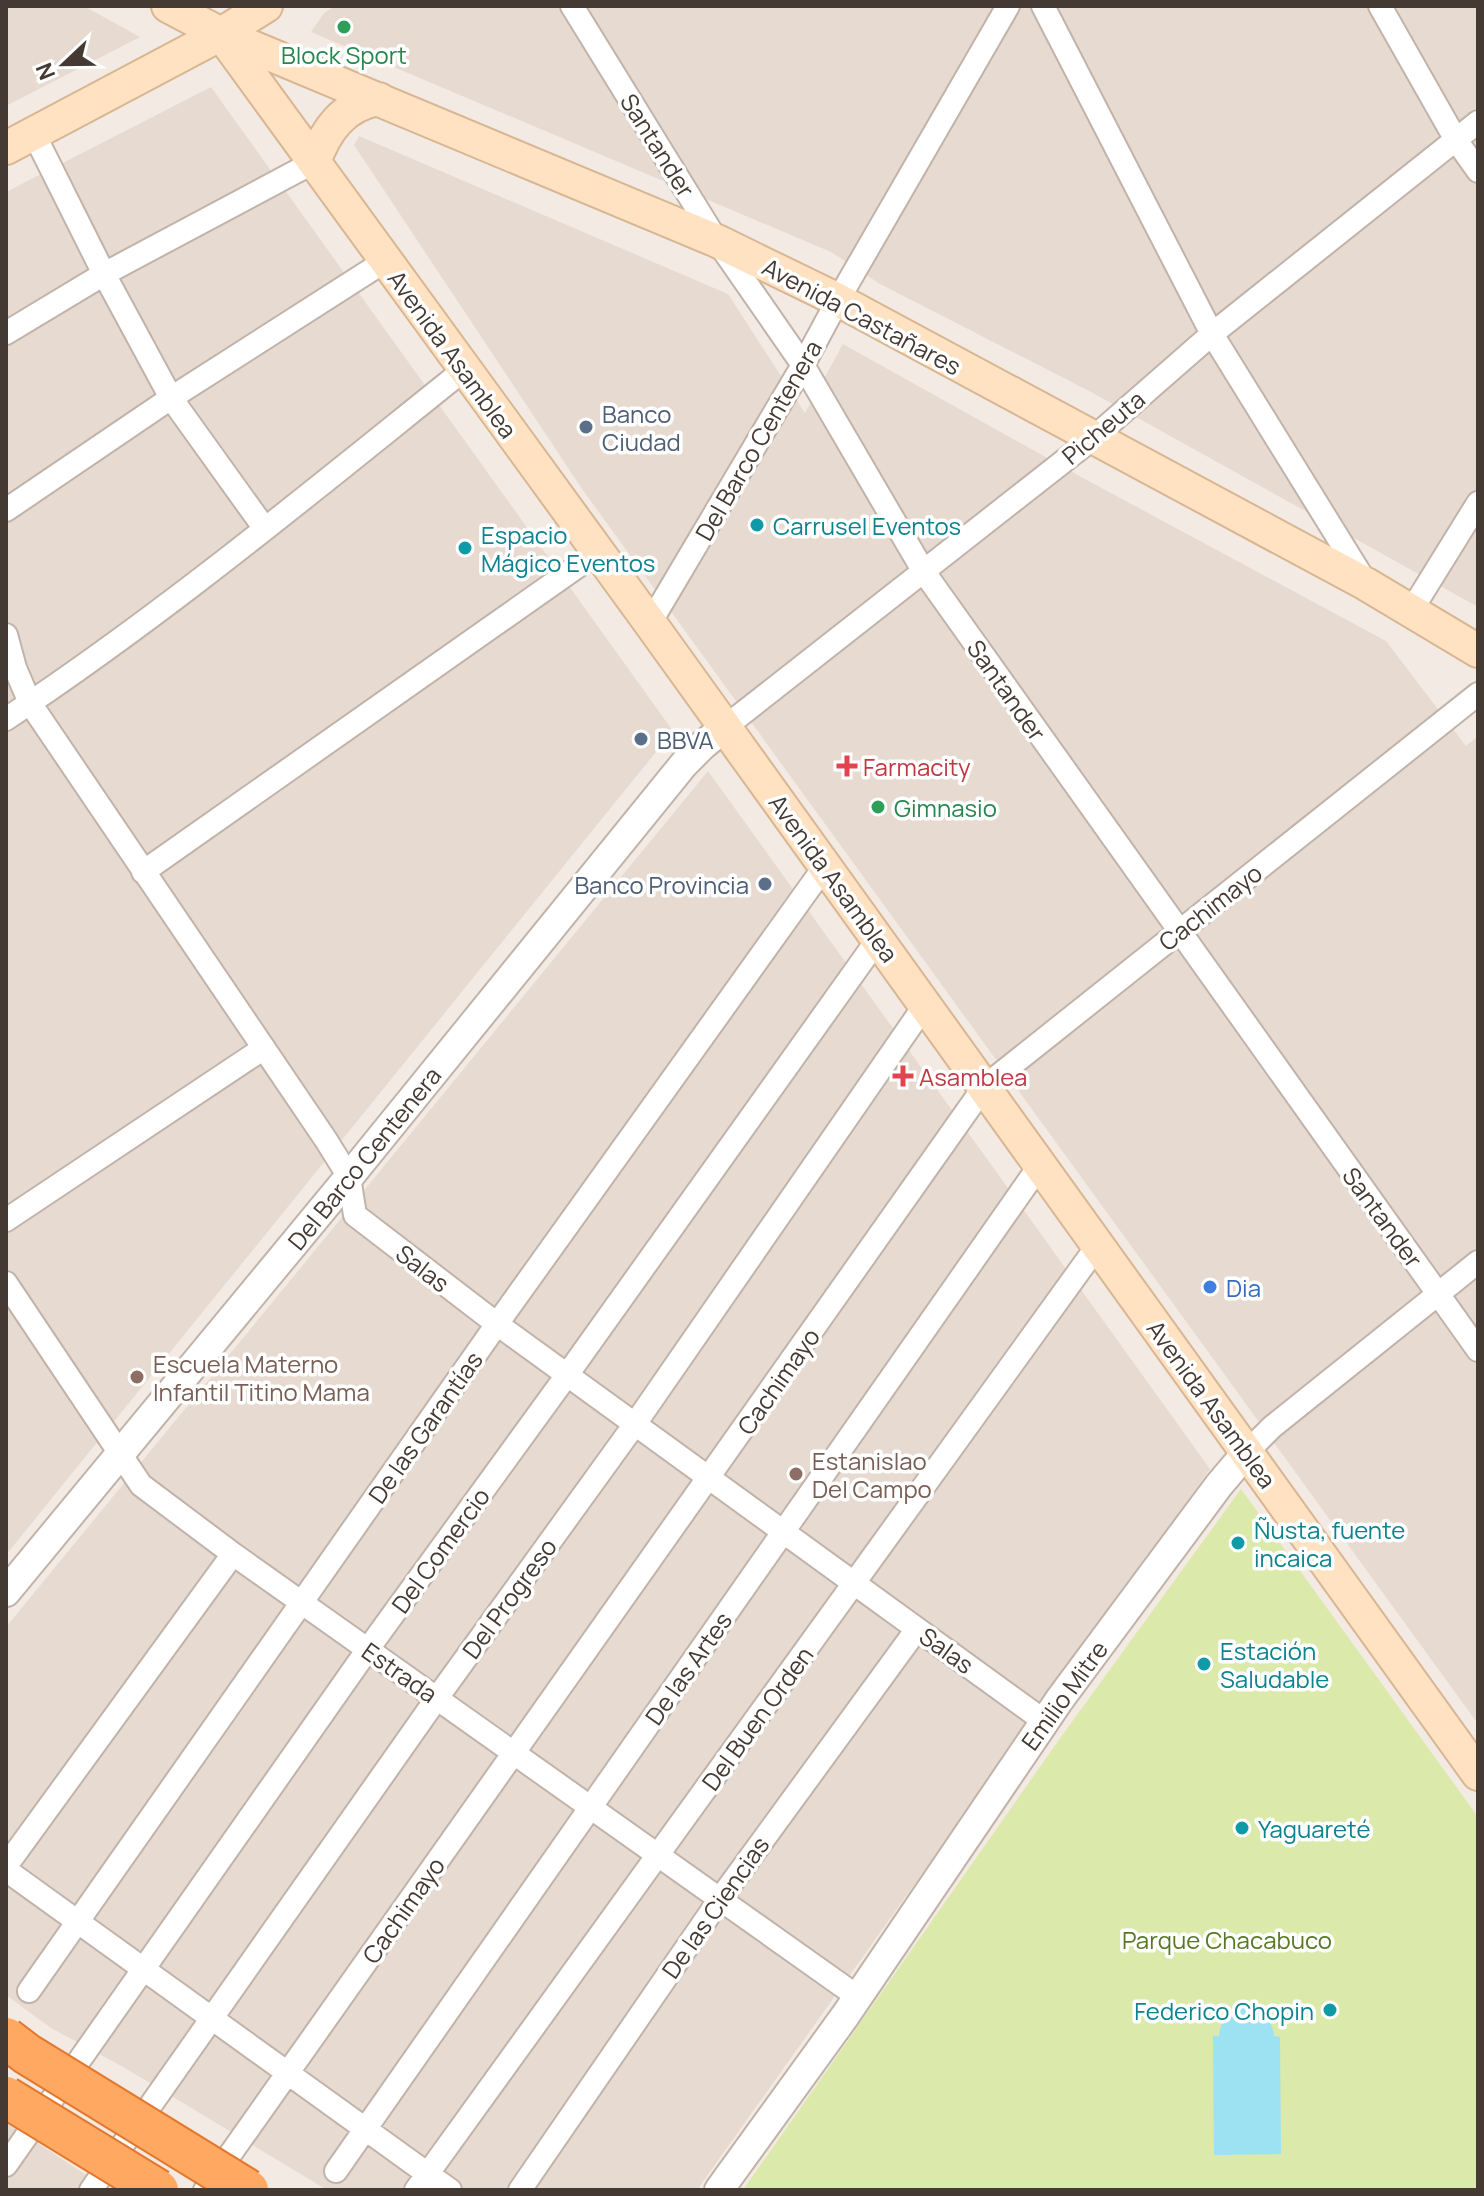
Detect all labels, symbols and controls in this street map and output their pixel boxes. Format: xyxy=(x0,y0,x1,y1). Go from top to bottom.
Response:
marker: Block Sport xyxy=(335,18,353,36)
north arrow xyxy=(24,24,104,104)
place label: Block Sport xyxy=(281,38,407,71)
text: N xyxy=(29,59,62,84)
street label: Santander xyxy=(613,87,703,203)
street label: Avenida Castañares xyxy=(757,250,967,382)
street label: Avenida Asamblea xyxy=(381,263,525,445)
street label: Del Barco Centenera xyxy=(687,334,829,546)
street label: Picheuta xyxy=(1055,383,1151,471)
place label: Banco Ciudad xyxy=(602,397,681,458)
marker: Banco Ciudad xyxy=(577,418,595,436)
place label: Carrusel Eventos xyxy=(773,509,961,542)
marker: Carrusel Eventos xyxy=(748,516,766,534)
place label: Espacio Mágico Eventos xyxy=(481,518,655,579)
marker: Espacio Mágico Eventos xyxy=(456,539,474,557)
street label: Santander xyxy=(960,633,1054,747)
place label: BBVA xyxy=(657,723,714,756)
marker: BBVA xyxy=(632,730,650,748)
place label: Farmacity xyxy=(863,750,971,783)
marker: Farmacity xyxy=(838,757,856,775)
street label: Avenida Asamblea xyxy=(762,787,906,969)
place label: Gimnasio xyxy=(894,791,997,824)
marker: Gimnasio xyxy=(869,798,887,816)
street label: Cachimayo xyxy=(1151,856,1269,958)
place label: Banco Provincia xyxy=(574,868,749,901)
marker: Banco Provincia xyxy=(756,875,774,893)
street label: Del Barco Centenera xyxy=(280,1060,448,1256)
place label: Asamblea xyxy=(919,1060,1027,1093)
marker: Asamblea xyxy=(894,1067,912,1085)
street label: Santander xyxy=(1335,1160,1431,1274)
street label: Salas xyxy=(389,1237,457,1299)
place label: Dia xyxy=(1226,1271,1261,1304)
marker: Dia xyxy=(1201,1278,1219,1296)
street label: Avenida Asamblea xyxy=(1140,1313,1284,1495)
street label: Cachimayo xyxy=(729,1321,827,1441)
street label: De las Garantías xyxy=(360,1344,490,1510)
place label: Escuela Materno Infantil Titino Mama xyxy=(153,1347,370,1408)
marker: Escuela Materno Infantil Titino Mama xyxy=(128,1368,146,1386)
place label: Estanislao Del Campo xyxy=(812,1444,932,1505)
marker: Estanislao Del Campo xyxy=(787,1465,805,1483)
street label: Del Comercio xyxy=(383,1481,497,1619)
place label: Ñusta, fuente incaica xyxy=(1254,1513,1405,1574)
street label: Del Progreso xyxy=(454,1531,564,1665)
marker: Ñusta, fuente incaica xyxy=(1229,1534,1247,1552)
street label: De las Artes xyxy=(637,1605,739,1731)
street label: Salas xyxy=(913,1619,981,1681)
street label: Estrada xyxy=(356,1634,444,1710)
street label: Emilio Mitre xyxy=(1013,1634,1115,1756)
place label: Estación Saludable xyxy=(1220,1634,1329,1695)
street label: Del Buen Orden xyxy=(694,1639,820,1797)
marker: Estación Saludable xyxy=(1195,1655,1213,1673)
place label: Yaguareté xyxy=(1258,1812,1371,1845)
marker: Yaguareté xyxy=(1233,1819,1251,1837)
street label: De las Ciencias xyxy=(654,1829,776,1985)
street label: Cachimayo xyxy=(354,1850,452,1970)
park label: Parque Chacabuco xyxy=(1122,1923,1332,1956)
place label: Federico Chopin xyxy=(1134,1994,1314,2027)
marker: Federico Chopin xyxy=(1321,2001,1339,2019)

